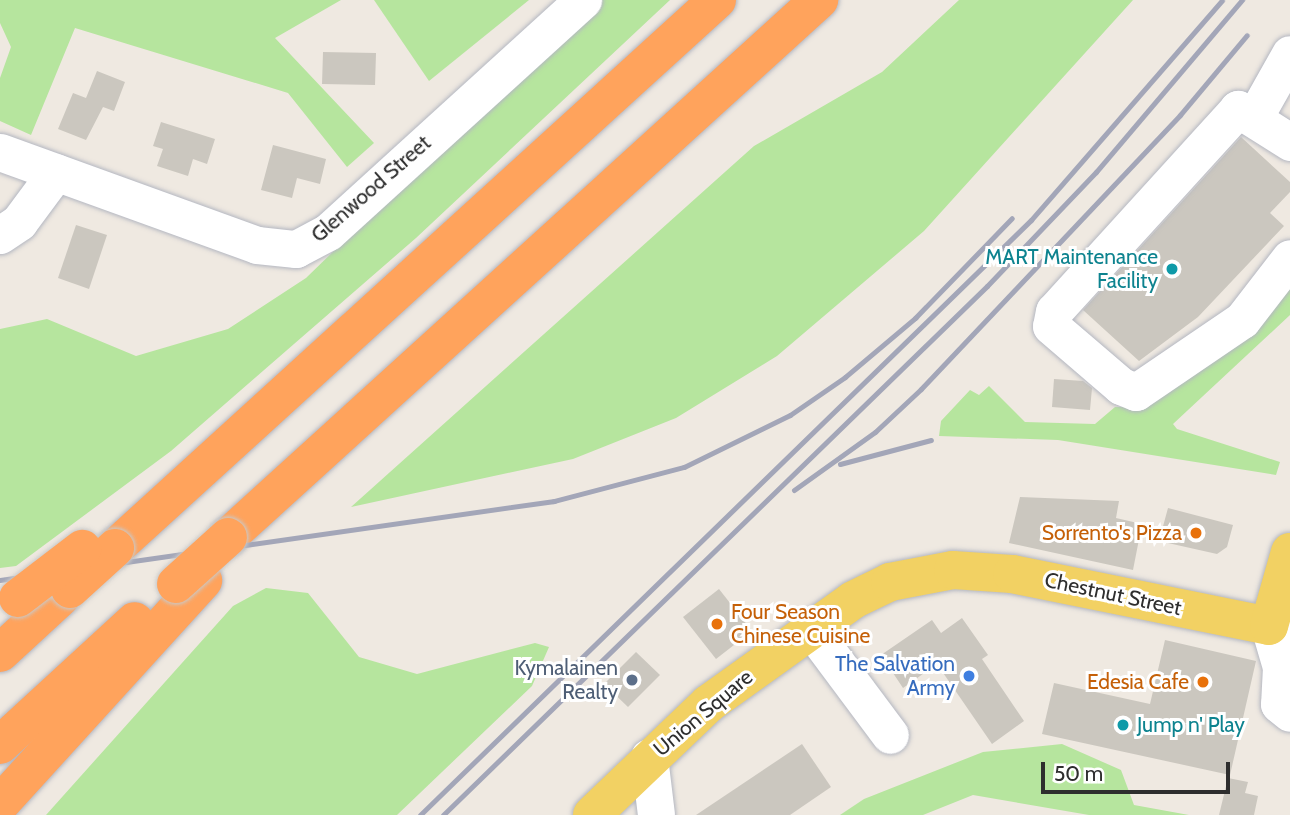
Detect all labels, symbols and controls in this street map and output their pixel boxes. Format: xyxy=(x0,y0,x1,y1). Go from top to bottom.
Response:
street label: Glenwood Street xyxy=(306,130,436,248)
place label: MART Maintenance Facility xyxy=(985,244,1158,294)
marker: MART Maintenance Facility xyxy=(1164,261,1180,277)
place label: Sorrento's Pizza xyxy=(1042,520,1182,546)
marker: Sorrento's Pizza xyxy=(1188,525,1204,541)
street label: Chestnut Street xyxy=(1042,567,1184,621)
place label: Four Season Chinese Cuisine xyxy=(731,599,870,649)
marker: Four Season Chinese Cuisine xyxy=(709,616,725,632)
place label: The Salvation Army xyxy=(835,651,955,701)
place label: Kymalainen Realty xyxy=(514,655,618,705)
street label: Union Square xyxy=(648,664,758,762)
marker: The Salvation Army xyxy=(961,668,977,684)
place label: Edesia Cafe xyxy=(1087,669,1189,695)
marker: Kymalainen Realty xyxy=(624,672,640,688)
marker: Edesia Cafe xyxy=(1195,674,1211,690)
place label: Jump n' Play xyxy=(1137,712,1245,738)
marker: Jump n' Play xyxy=(1115,717,1131,733)
scale bar xyxy=(1045,748,1234,792)
text: 50 m xyxy=(1054,761,1103,786)

